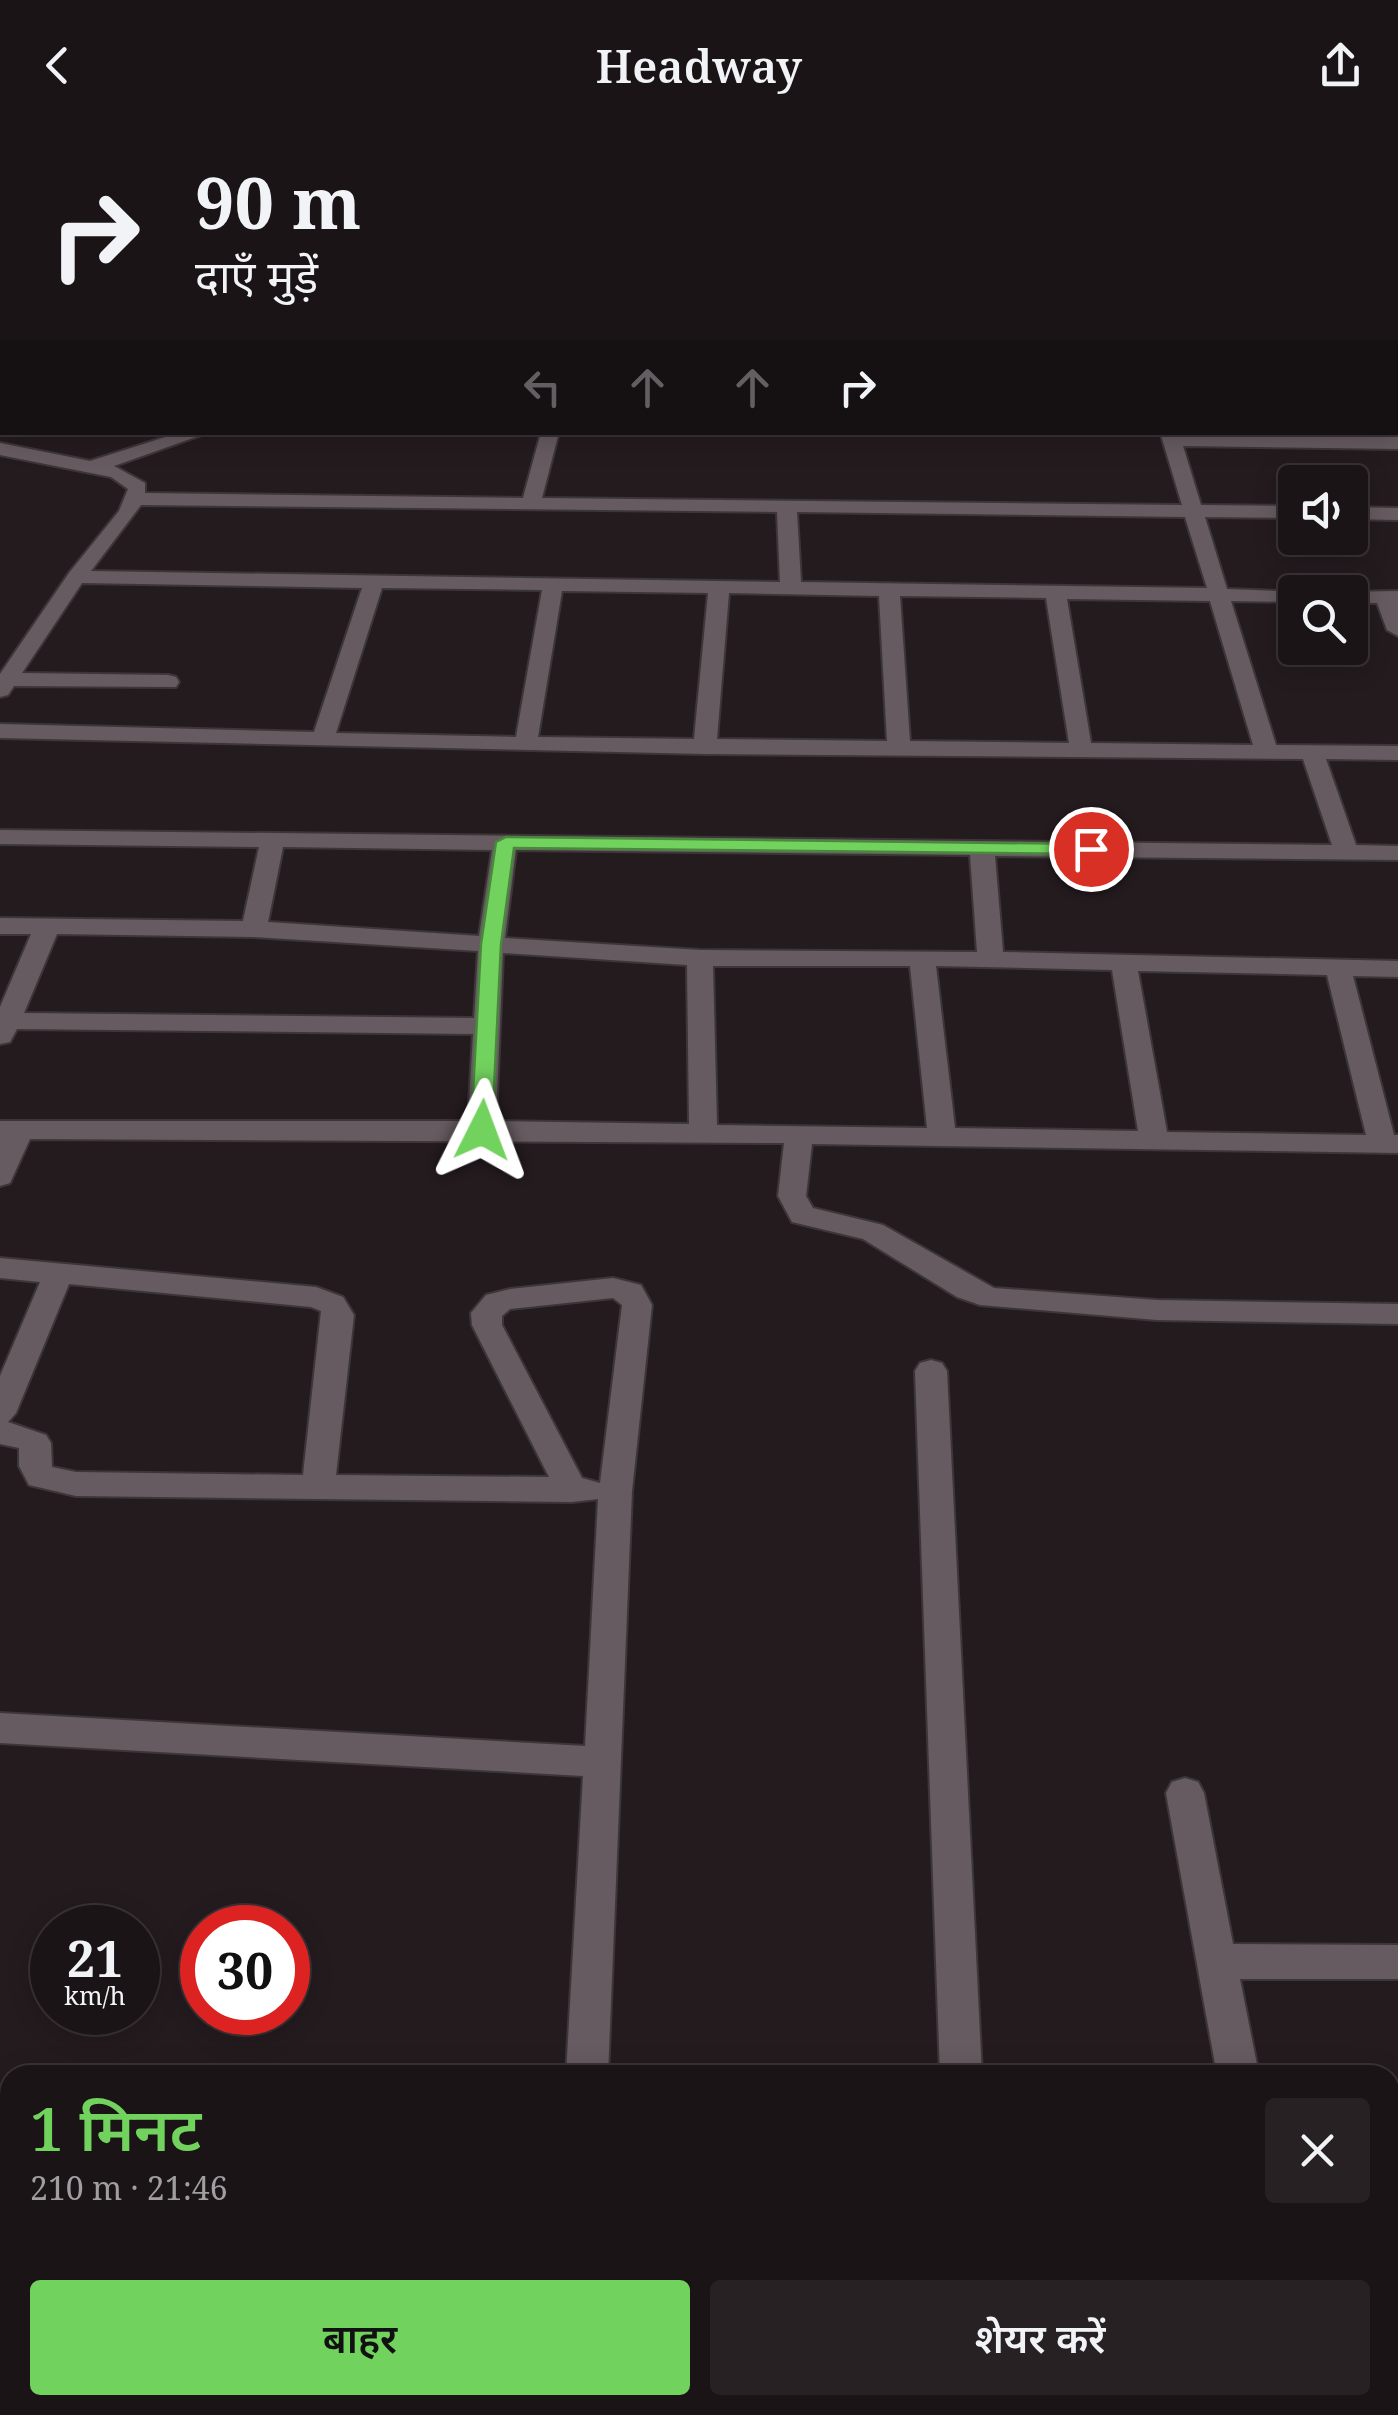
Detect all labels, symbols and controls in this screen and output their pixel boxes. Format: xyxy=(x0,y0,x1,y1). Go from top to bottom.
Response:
text: Headway xyxy=(596,35,802,96)
icon: back xyxy=(30,38,85,93)
icon: share xyxy=(1313,38,1368,93)
text: 90 m xyxy=(195,154,361,250)
icon: right xyxy=(30,170,160,300)
text: दाएँ मुड़ें xyxy=(195,245,318,306)
icon: left xyxy=(515,360,570,415)
icon: ahead xyxy=(620,360,675,415)
icon: ahead xyxy=(725,360,780,415)
icon: right xyxy=(830,360,885,415)
map controls xyxy=(1278,465,1368,665)
button: sound xyxy=(1278,465,1368,555)
button: search xyxy=(1278,575,1368,665)
pin xyxy=(1049,807,1134,892)
icon: arrive xyxy=(1064,822,1119,877)
position arrow xyxy=(430,1078,534,1182)
speed limit sign: 30 xyxy=(180,1905,310,2035)
text: 21 xyxy=(67,1924,123,1992)
text: km/h xyxy=(64,1978,126,2012)
text: 1 मिनट xyxy=(30,2087,201,2169)
button: close xyxy=(1265,2098,1370,2203)
text: 210 m · 21:46 xyxy=(30,2166,228,2209)
button: बाहर xyxy=(30,2280,690,2395)
button: शेयर करें xyxy=(710,2280,1370,2395)

